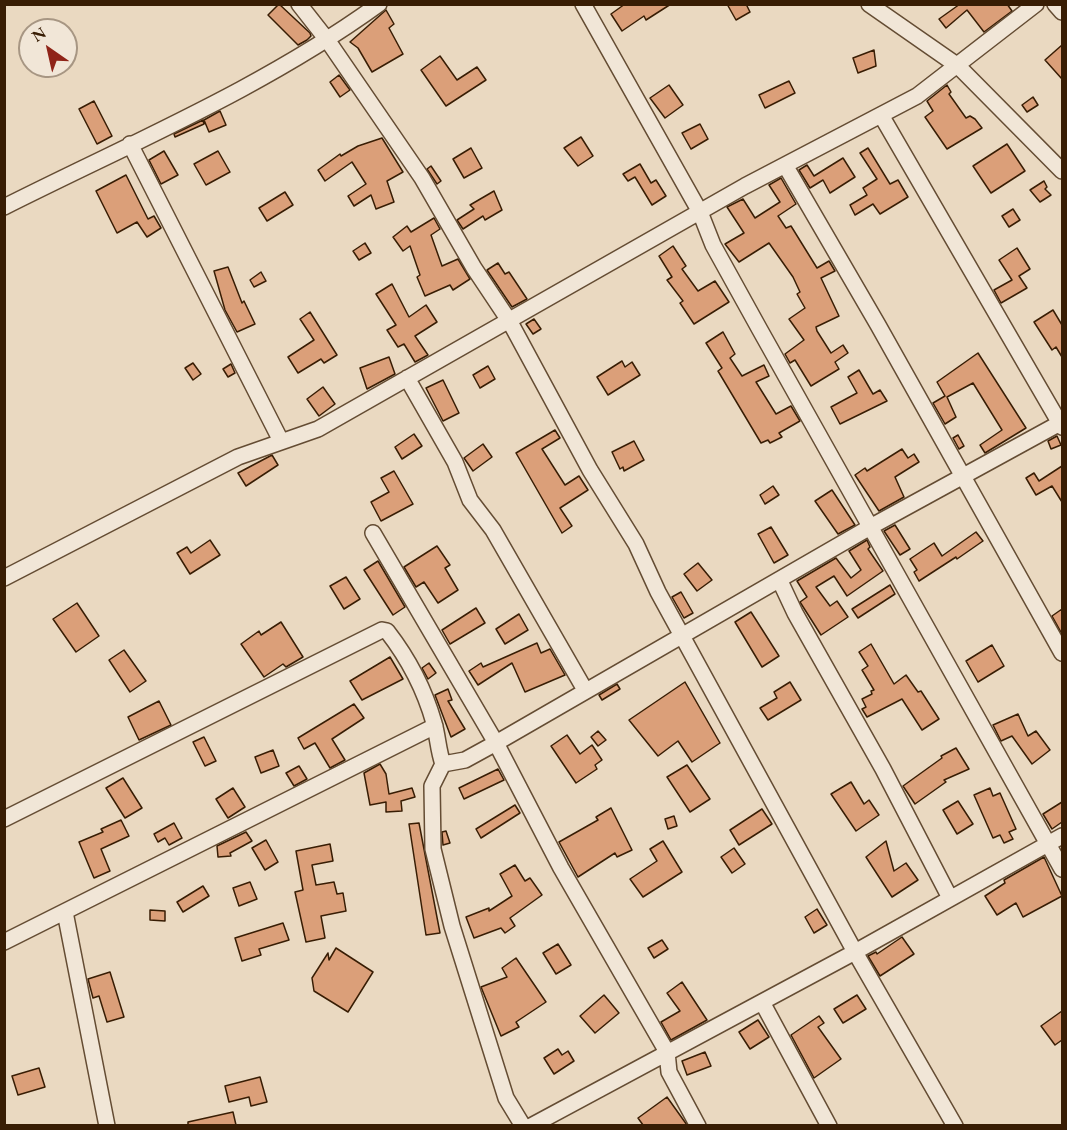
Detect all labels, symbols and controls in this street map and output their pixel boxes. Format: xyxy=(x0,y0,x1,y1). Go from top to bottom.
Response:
north arrow xyxy=(18,18,78,78)
text: N xyxy=(28,22,50,47)

